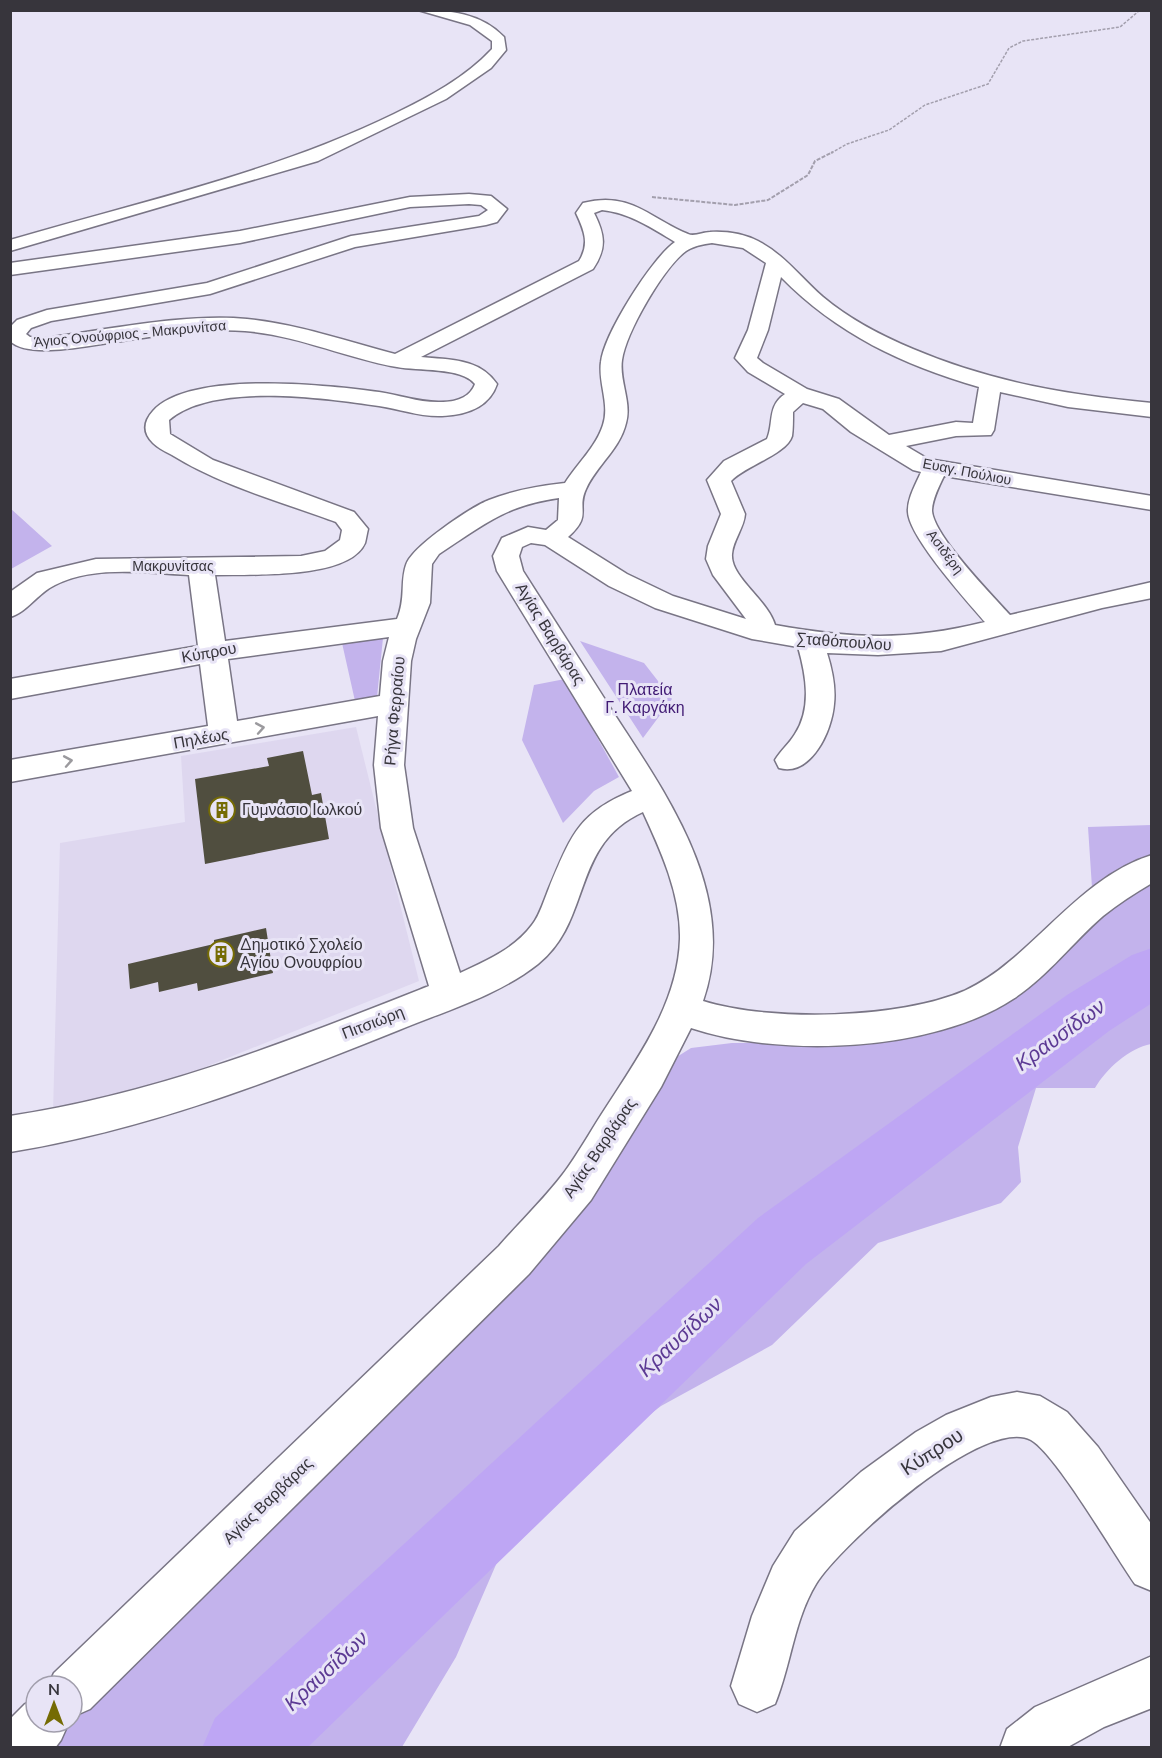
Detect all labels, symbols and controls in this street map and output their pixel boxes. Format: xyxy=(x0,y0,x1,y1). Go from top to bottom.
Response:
street label: Άγιος Ονούφριος - Μακρυνίτσα xyxy=(33,316,227,352)
street label: Ευαγ. Πούλιου xyxy=(921,454,1013,490)
street label: Ασιδέρη xyxy=(922,526,968,578)
street label: Μακρυνίτσας xyxy=(132,557,214,576)
street label: Αγίας Βαρβάρας xyxy=(510,579,590,689)
street label: Σταθόπουλου xyxy=(796,628,892,656)
street label: Κύπρου xyxy=(180,637,238,669)
street label: Ρήγα Φερραίου xyxy=(379,655,411,767)
park label: Πλατεία Γ. Καργάκη xyxy=(605,679,685,719)
one-way arrow xyxy=(255,722,265,735)
street label: Πηλέως xyxy=(172,723,231,755)
one-way arrow xyxy=(64,756,73,768)
building icon: Γυμνάσιο Ιωλκού xyxy=(207,795,237,825)
place label: Γυμνάσιο Ιωλκού xyxy=(242,799,362,821)
place label: Δημοτικό Σχολείο Αγίου Ονουφρίου xyxy=(240,934,363,974)
building icon: Δημοτικό Σχολείο Αγίου Ονουφρίου xyxy=(206,939,236,969)
water label: Κραυσίδων xyxy=(1009,992,1111,1077)
street label: Πιτσιώρη xyxy=(339,1001,407,1045)
street label: Αγίας Βαρβάρας xyxy=(558,1093,642,1202)
water label: Κραυσίδων xyxy=(632,1290,728,1383)
street label: Κύπρου xyxy=(896,1422,968,1482)
street label: Αγίας Βαρβάρας xyxy=(218,1452,318,1549)
water label: Κραυσίδων xyxy=(278,1624,374,1717)
north arrow xyxy=(24,1674,84,1734)
text: N xyxy=(48,1679,60,1701)

